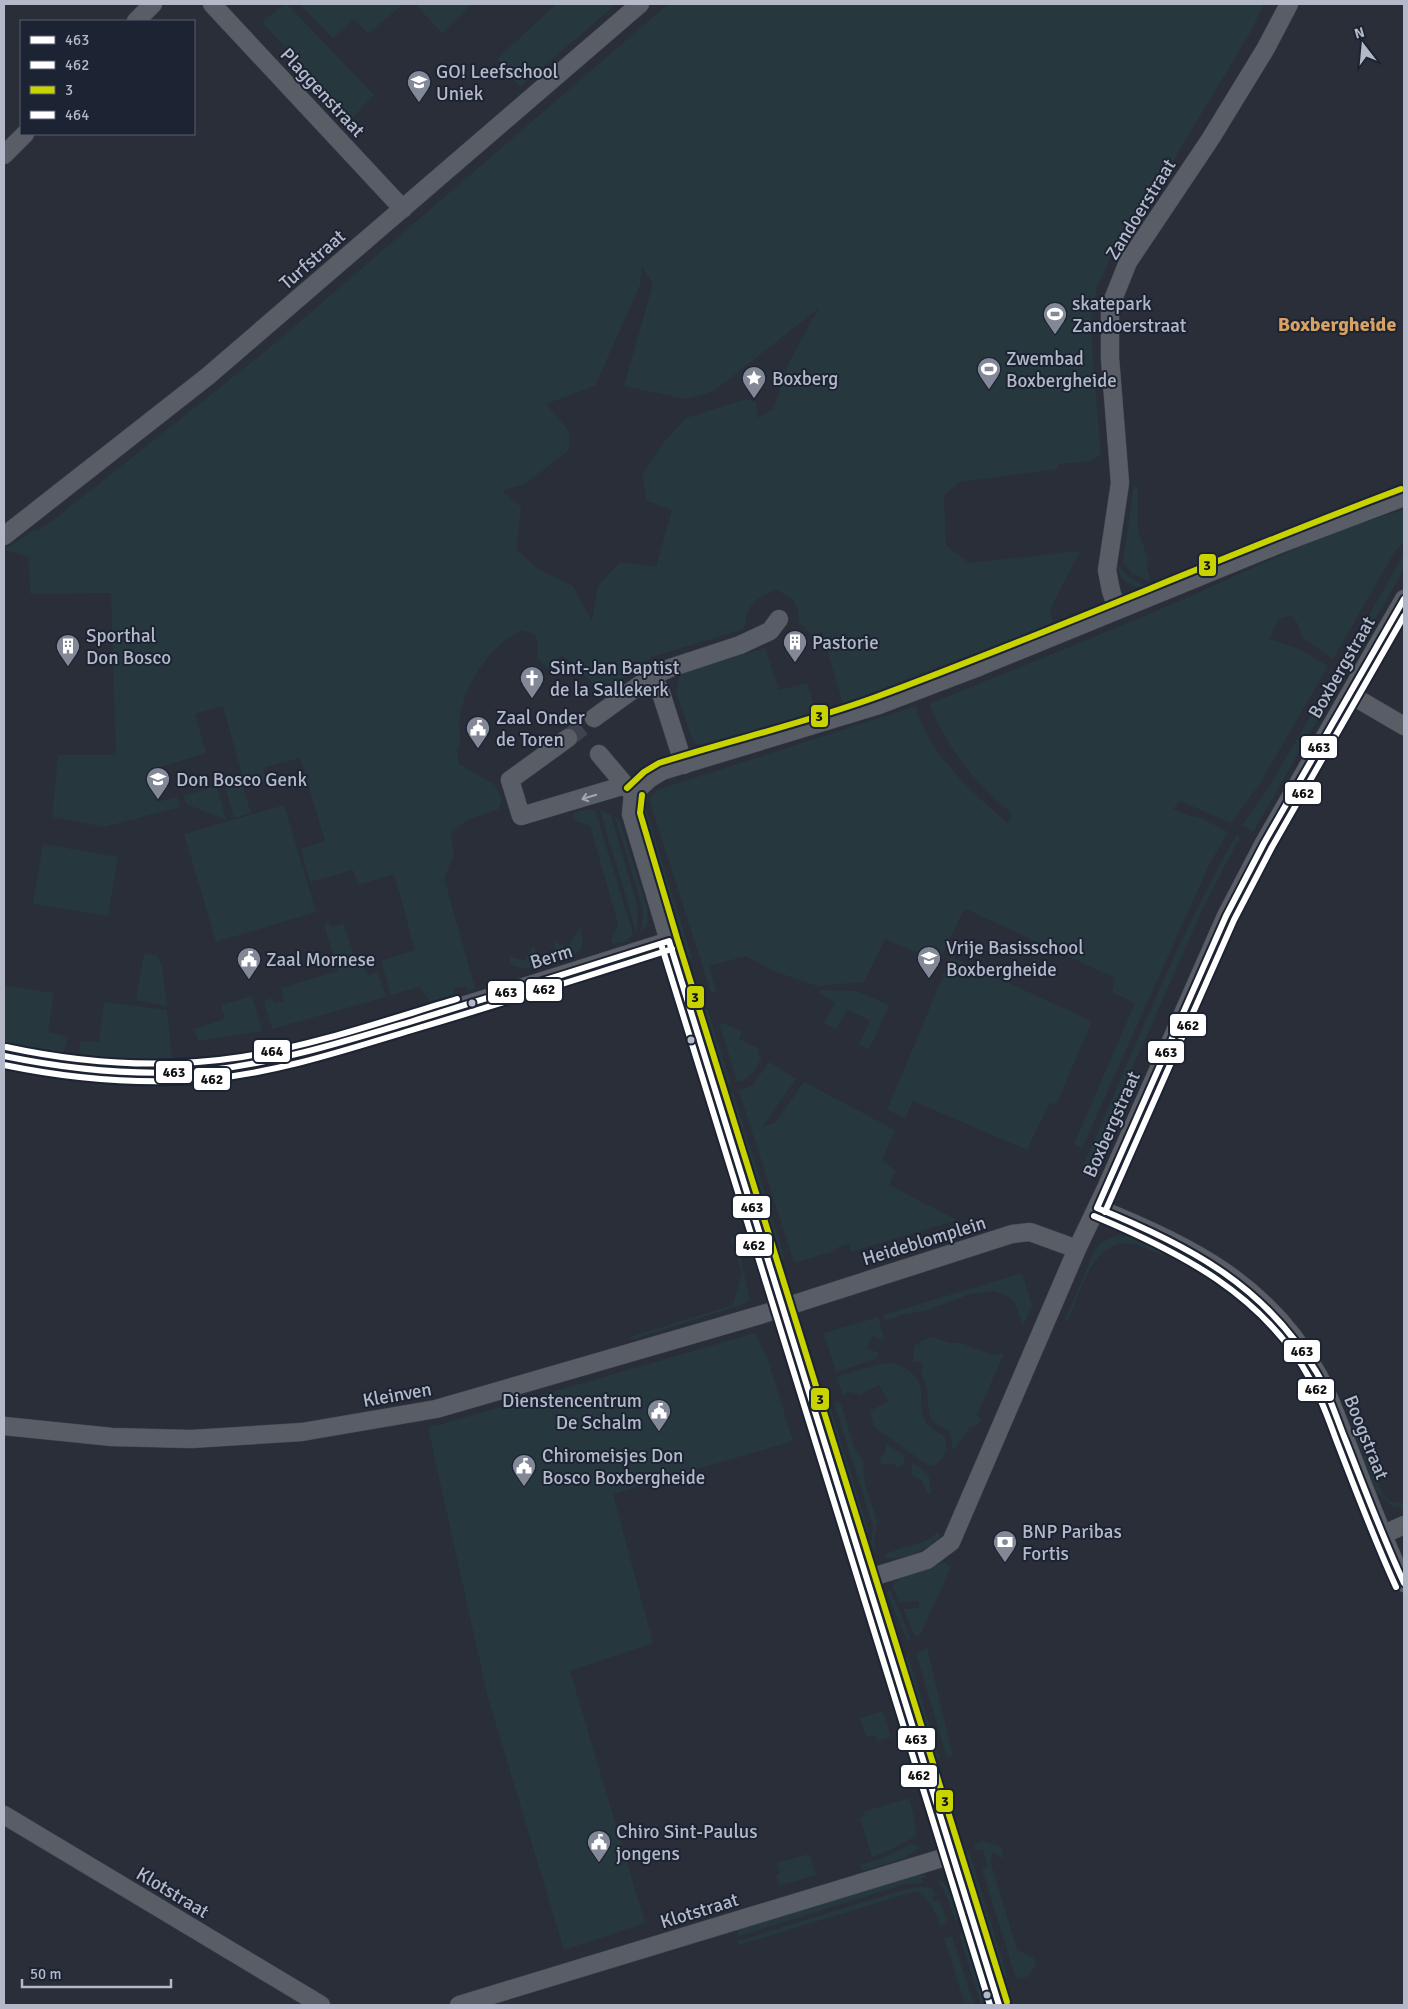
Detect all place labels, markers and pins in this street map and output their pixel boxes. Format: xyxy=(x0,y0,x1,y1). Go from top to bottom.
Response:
place label: GO! Leefschool Uniek xyxy=(436,60,558,106)
school or university icon: GO! Leefschool Uniek xyxy=(406,69,432,103)
place label: skatepark Zandoerstraat xyxy=(1072,292,1187,338)
sports icon: skatepark Zandoerstraat xyxy=(1042,301,1068,335)
place label: Zwembad Boxbergheide xyxy=(1006,347,1117,393)
sports icon: Zwembad Boxbergheide xyxy=(976,356,1002,390)
place icon: Boxberg xyxy=(741,365,767,399)
place label: Boxberg xyxy=(772,367,838,391)
place label: Sporthal Don Bosco xyxy=(86,624,171,670)
building icon: Pastorie xyxy=(782,629,808,663)
place label: Pastorie xyxy=(812,631,879,655)
building icon: Sporthal Don Bosco xyxy=(55,633,81,667)
place label: Sint-Jan Baptist de la Sallekerk xyxy=(550,656,680,702)
church icon: Sint-Jan Baptist de la Sallekerk xyxy=(519,665,545,699)
place label: Zaal Onder de Toren xyxy=(496,706,585,752)
public building icon: Zaal Onder de Toren xyxy=(465,715,491,749)
school or university icon: Don Bosco Genk xyxy=(145,766,171,800)
place label: Don Bosco Genk xyxy=(176,768,307,792)
place label: Vrije Basisschool Boxbergheide xyxy=(946,936,1084,982)
school or university icon: Vrije Basisschool Boxbergheide xyxy=(916,945,942,979)
public building icon: Zaal Mornese xyxy=(236,946,262,980)
place label: Zaal Mornese xyxy=(266,948,375,972)
unlabelled marker xyxy=(467,998,477,1008)
unlabelled marker xyxy=(686,1035,696,1045)
place label: Dienstencentrum De Schalm xyxy=(502,1389,642,1435)
public building icon: Dienstencentrum De Schalm xyxy=(646,1398,672,1432)
place label: Chiromeisjes Don Bosco Boxbergheide xyxy=(542,1444,705,1490)
public building icon: Chiromeisjes Don Bosco Boxbergheide xyxy=(511,1453,537,1487)
place label: BNP Paribas Fortis xyxy=(1022,1520,1122,1566)
bank icon: BNP Paribas Fortis xyxy=(992,1529,1018,1563)
place label: Chiro Sint-Paulus jongens xyxy=(616,1820,757,1866)
public building icon: Chiro Sint-Paulus jongens xyxy=(586,1829,612,1863)
unlabelled marker xyxy=(982,1990,992,2000)

